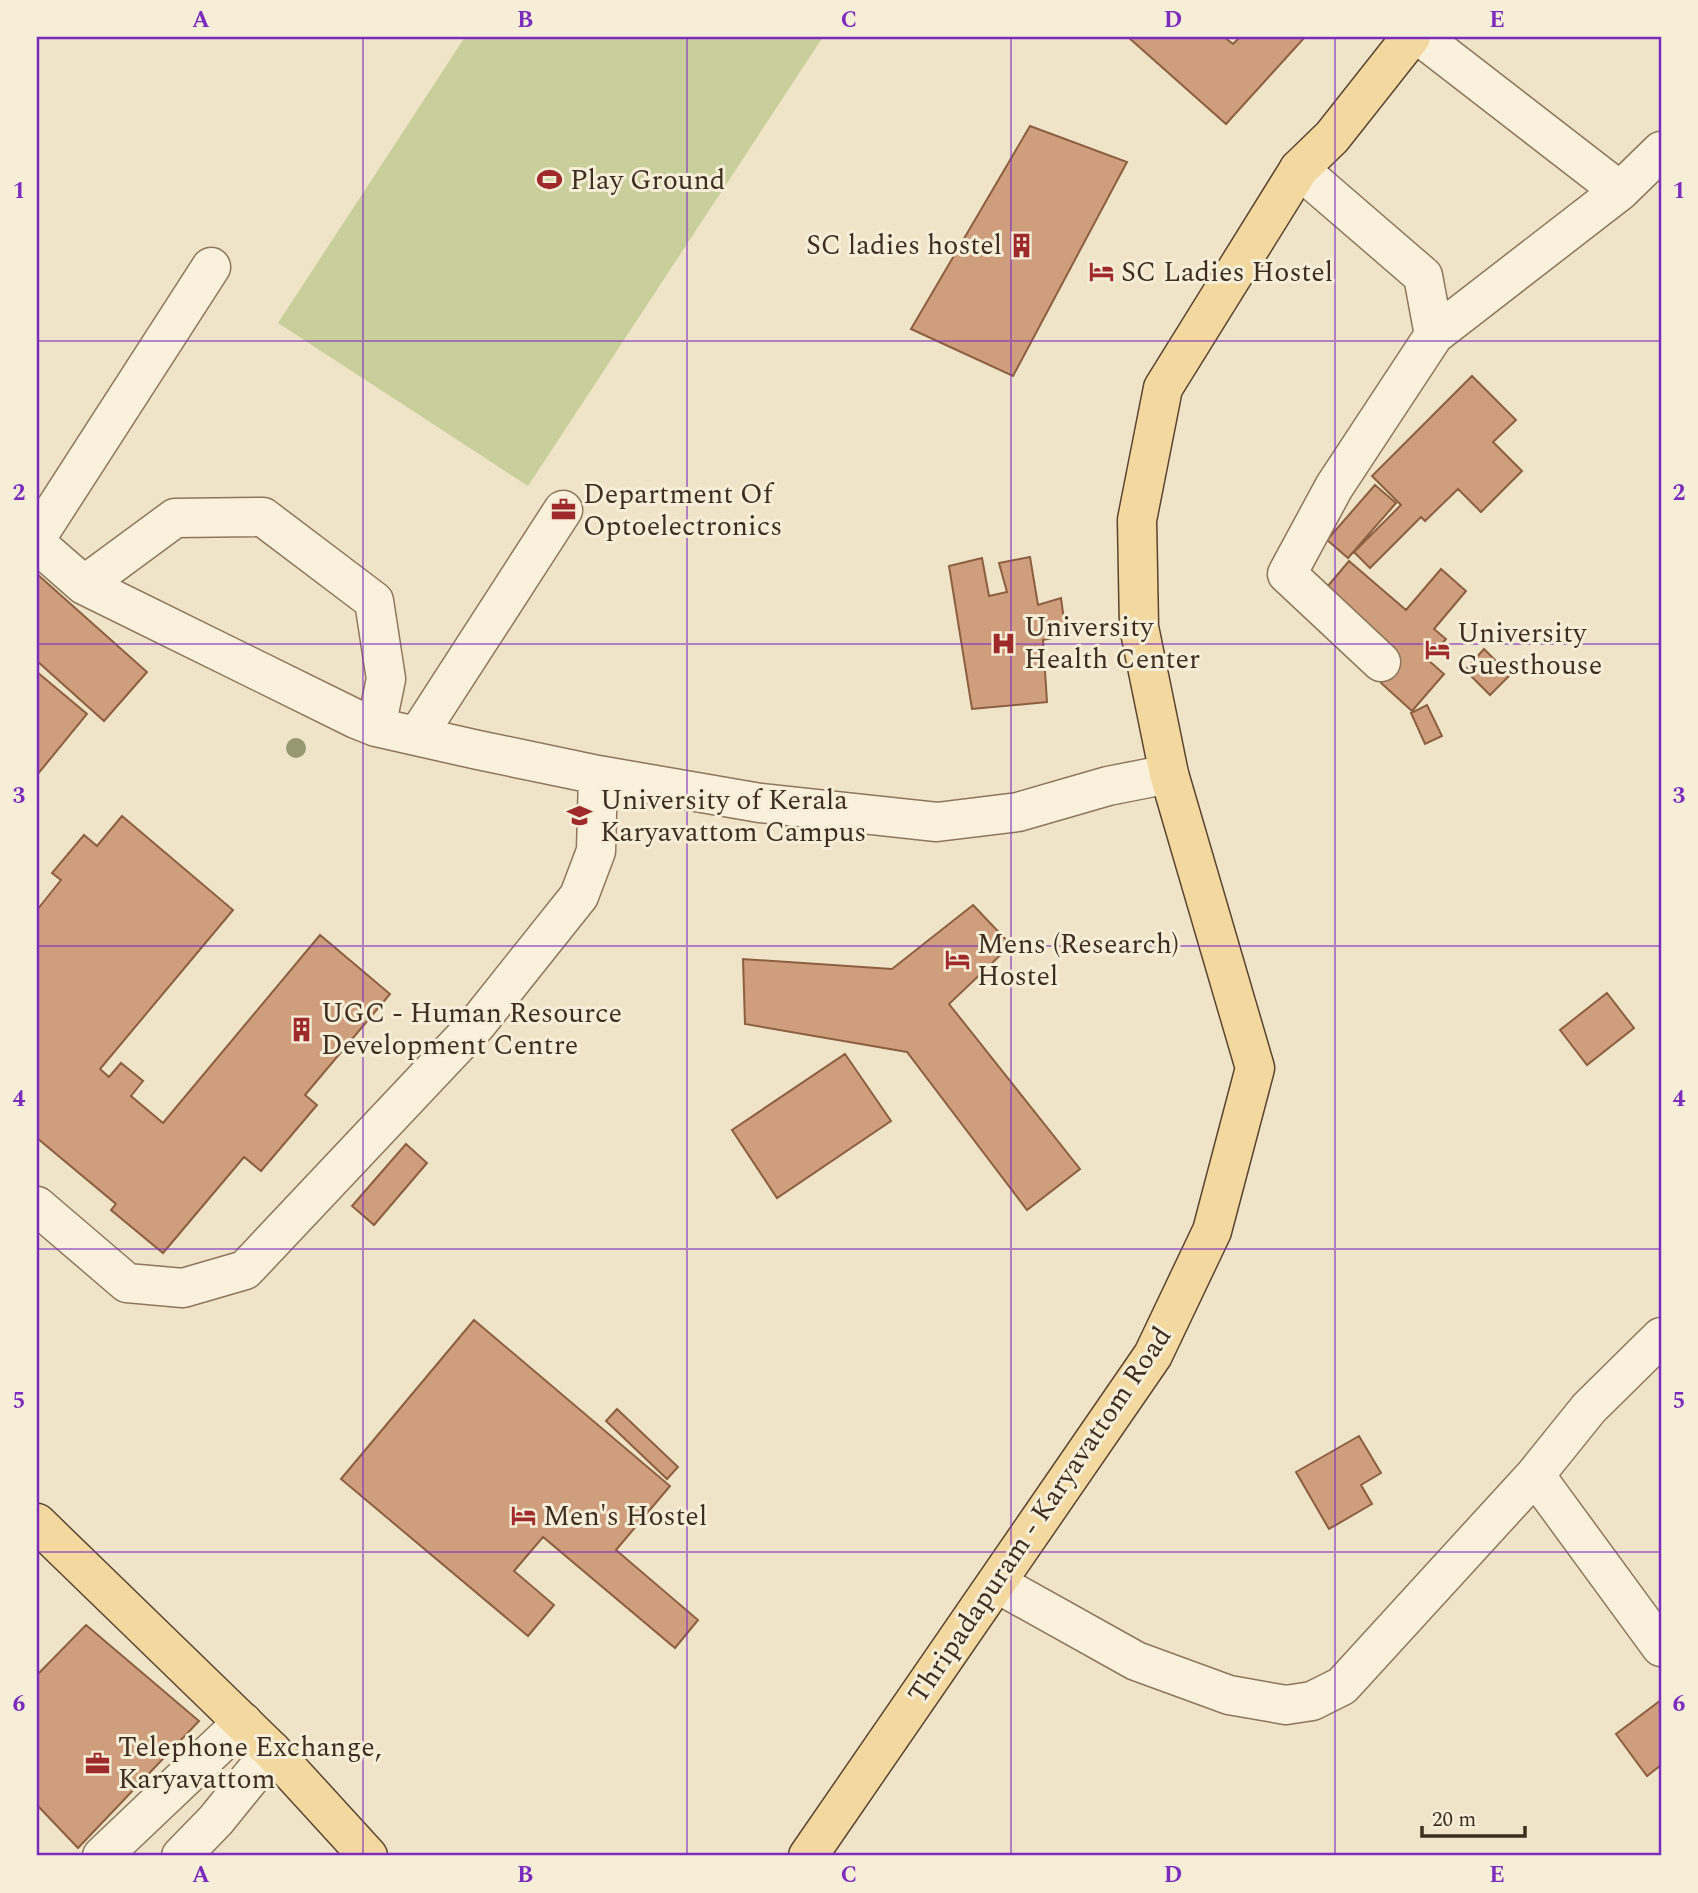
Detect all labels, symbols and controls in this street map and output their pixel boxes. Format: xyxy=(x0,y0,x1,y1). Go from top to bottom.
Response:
text: A xyxy=(192,3,210,38)
text: B xyxy=(517,3,533,38)
text: C xyxy=(841,3,857,38)
text: D xyxy=(1164,3,1182,38)
text: E xyxy=(1489,3,1505,38)
place label: Play Ground xyxy=(570,159,726,202)
sports icon: Play Ground xyxy=(536,166,564,194)
text: 1 xyxy=(13,174,25,209)
text: 1 xyxy=(1673,174,1685,209)
place label: SC ladies hostel xyxy=(806,224,1002,267)
building icon: SC ladies hostel xyxy=(1008,231,1036,259)
place label: SC Ladies Hostel xyxy=(1121,251,1333,294)
hotel icon: SC Ladies Hostel xyxy=(1087,258,1115,286)
place label: Department Of Optoelectronics xyxy=(583,473,782,548)
text: 2 xyxy=(13,476,26,511)
text: 2 xyxy=(1673,476,1686,511)
office icon: Department Of Optoelectronics xyxy=(549,496,577,524)
place label: University Health Center xyxy=(1024,606,1200,681)
place label: University Guesthouse xyxy=(1457,612,1602,687)
hospital icon: University Health Center xyxy=(990,629,1018,657)
hotel icon: University Guesthouse xyxy=(1423,635,1451,663)
text: 3 xyxy=(13,779,26,814)
place label: University of Kerala Karyavattom Campus xyxy=(600,779,866,854)
text: 3 xyxy=(1673,779,1686,814)
school or university icon: University of Kerala Karyavattom Campus xyxy=(566,802,594,830)
place label: Mens (Research) Hostel xyxy=(977,923,1179,998)
hotel icon: Mens (Research) Hostel xyxy=(943,946,971,974)
place label: UGC - Human Resource Development Centre xyxy=(321,992,622,1067)
building icon: UGC - Human Resource Development Centre xyxy=(287,1015,315,1043)
text: 4 xyxy=(13,1082,26,1117)
text: 4 xyxy=(1673,1082,1686,1117)
street label: Thripadapuram - Karyavattom Road xyxy=(897,1318,1183,1712)
text: 5 xyxy=(13,1384,25,1419)
text: 5 xyxy=(1673,1384,1685,1419)
place label: Men's Hostel xyxy=(543,1495,707,1538)
hotel icon: Men's Hostel xyxy=(509,1502,537,1530)
text: 6 xyxy=(13,1687,26,1722)
text: 6 xyxy=(1673,1687,1686,1722)
place label: Telephone Exchange, Karyavattom xyxy=(118,1726,382,1801)
office icon: Telephone Exchange, Karyavattom xyxy=(84,1749,112,1777)
scale bar xyxy=(1422,1795,1525,1839)
text: 20 m xyxy=(1432,1804,1476,1836)
text: A xyxy=(192,1858,210,1893)
text: B xyxy=(517,1858,533,1893)
text: C xyxy=(841,1858,857,1893)
text: D xyxy=(1164,1858,1182,1893)
text: E xyxy=(1489,1858,1505,1893)

